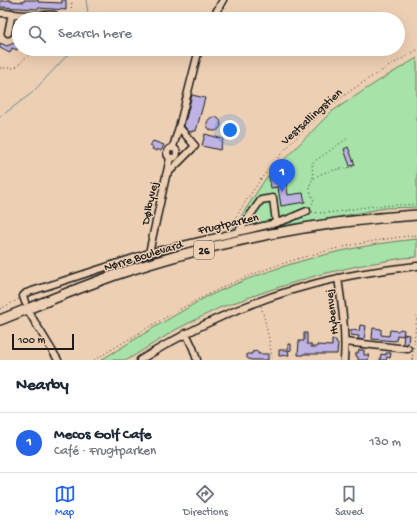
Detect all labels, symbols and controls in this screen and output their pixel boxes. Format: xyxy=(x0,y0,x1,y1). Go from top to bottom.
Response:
search box xyxy=(12,12,405,56)
icon: search xyxy=(26,23,48,45)
text: Search here xyxy=(58,25,132,43)
street label: Vestsallingstien xyxy=(278,86,346,149)
your location xyxy=(220,120,240,140)
pin: 1 xyxy=(269,159,295,192)
street label: Dølbyvej xyxy=(139,180,162,227)
street label: Frugtparken xyxy=(196,211,260,239)
street label: Nørre Boulevard xyxy=(102,238,186,276)
road number: 26 xyxy=(194,241,214,259)
street label: Hybenvej xyxy=(323,288,343,335)
scale bar xyxy=(12,332,74,351)
text: 100 m xyxy=(18,335,45,347)
text: Nearby xyxy=(16,376,69,396)
text: Mecos Golf Cafe xyxy=(54,426,152,444)
text: 1 xyxy=(26,435,32,450)
text: 130 m xyxy=(369,435,401,450)
text: Café · Frugtparken xyxy=(54,444,156,459)
tab: Map xyxy=(54,483,76,519)
tab: Directions xyxy=(183,483,228,519)
tab: Saved xyxy=(335,483,363,519)

